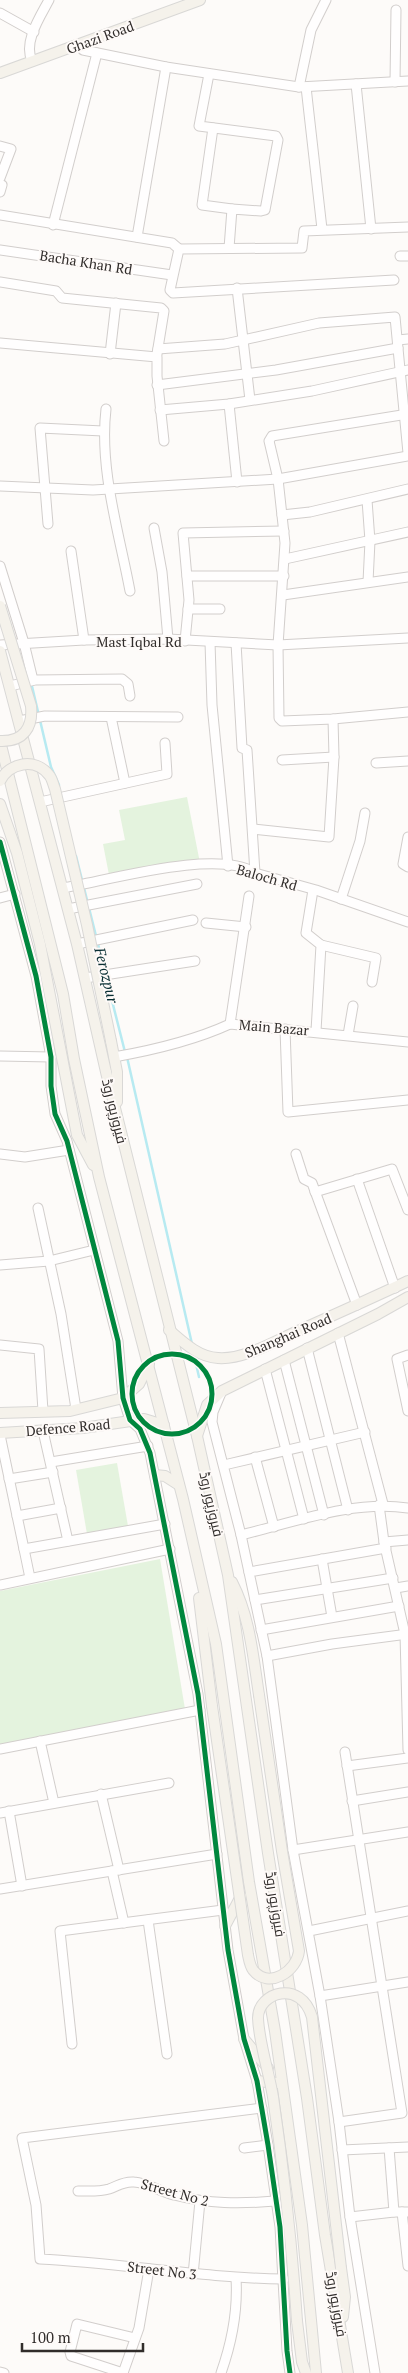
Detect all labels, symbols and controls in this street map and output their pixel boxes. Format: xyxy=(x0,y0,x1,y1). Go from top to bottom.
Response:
street label: Ghazi Road xyxy=(64,16,137,58)
street label: Bacha Khan Rd xyxy=(38,245,134,279)
street label: Mast Iqbal Rd xyxy=(96,632,182,651)
street label: Baloch Rd xyxy=(234,859,300,895)
water label: Ferozpur xyxy=(90,944,124,1006)
street label: Main Bazar xyxy=(238,1014,310,1040)
street label: فیروزپور روڈ xyxy=(97,1077,132,1146)
street label: Shanghai Road xyxy=(242,1308,335,1362)
street label: Defence Road xyxy=(25,1414,111,1440)
street label: فیروزپور روڈ xyxy=(194,1470,229,1539)
street label: فیروزپور روڈ xyxy=(260,1870,291,1938)
street label: Street No 2 xyxy=(139,2174,211,2210)
street label: Street No 3 xyxy=(126,2256,198,2284)
street label: فیروزپور روڈ xyxy=(321,2270,352,2338)
scale bar xyxy=(22,2320,144,2352)
text: 100 m xyxy=(30,2327,71,2347)

